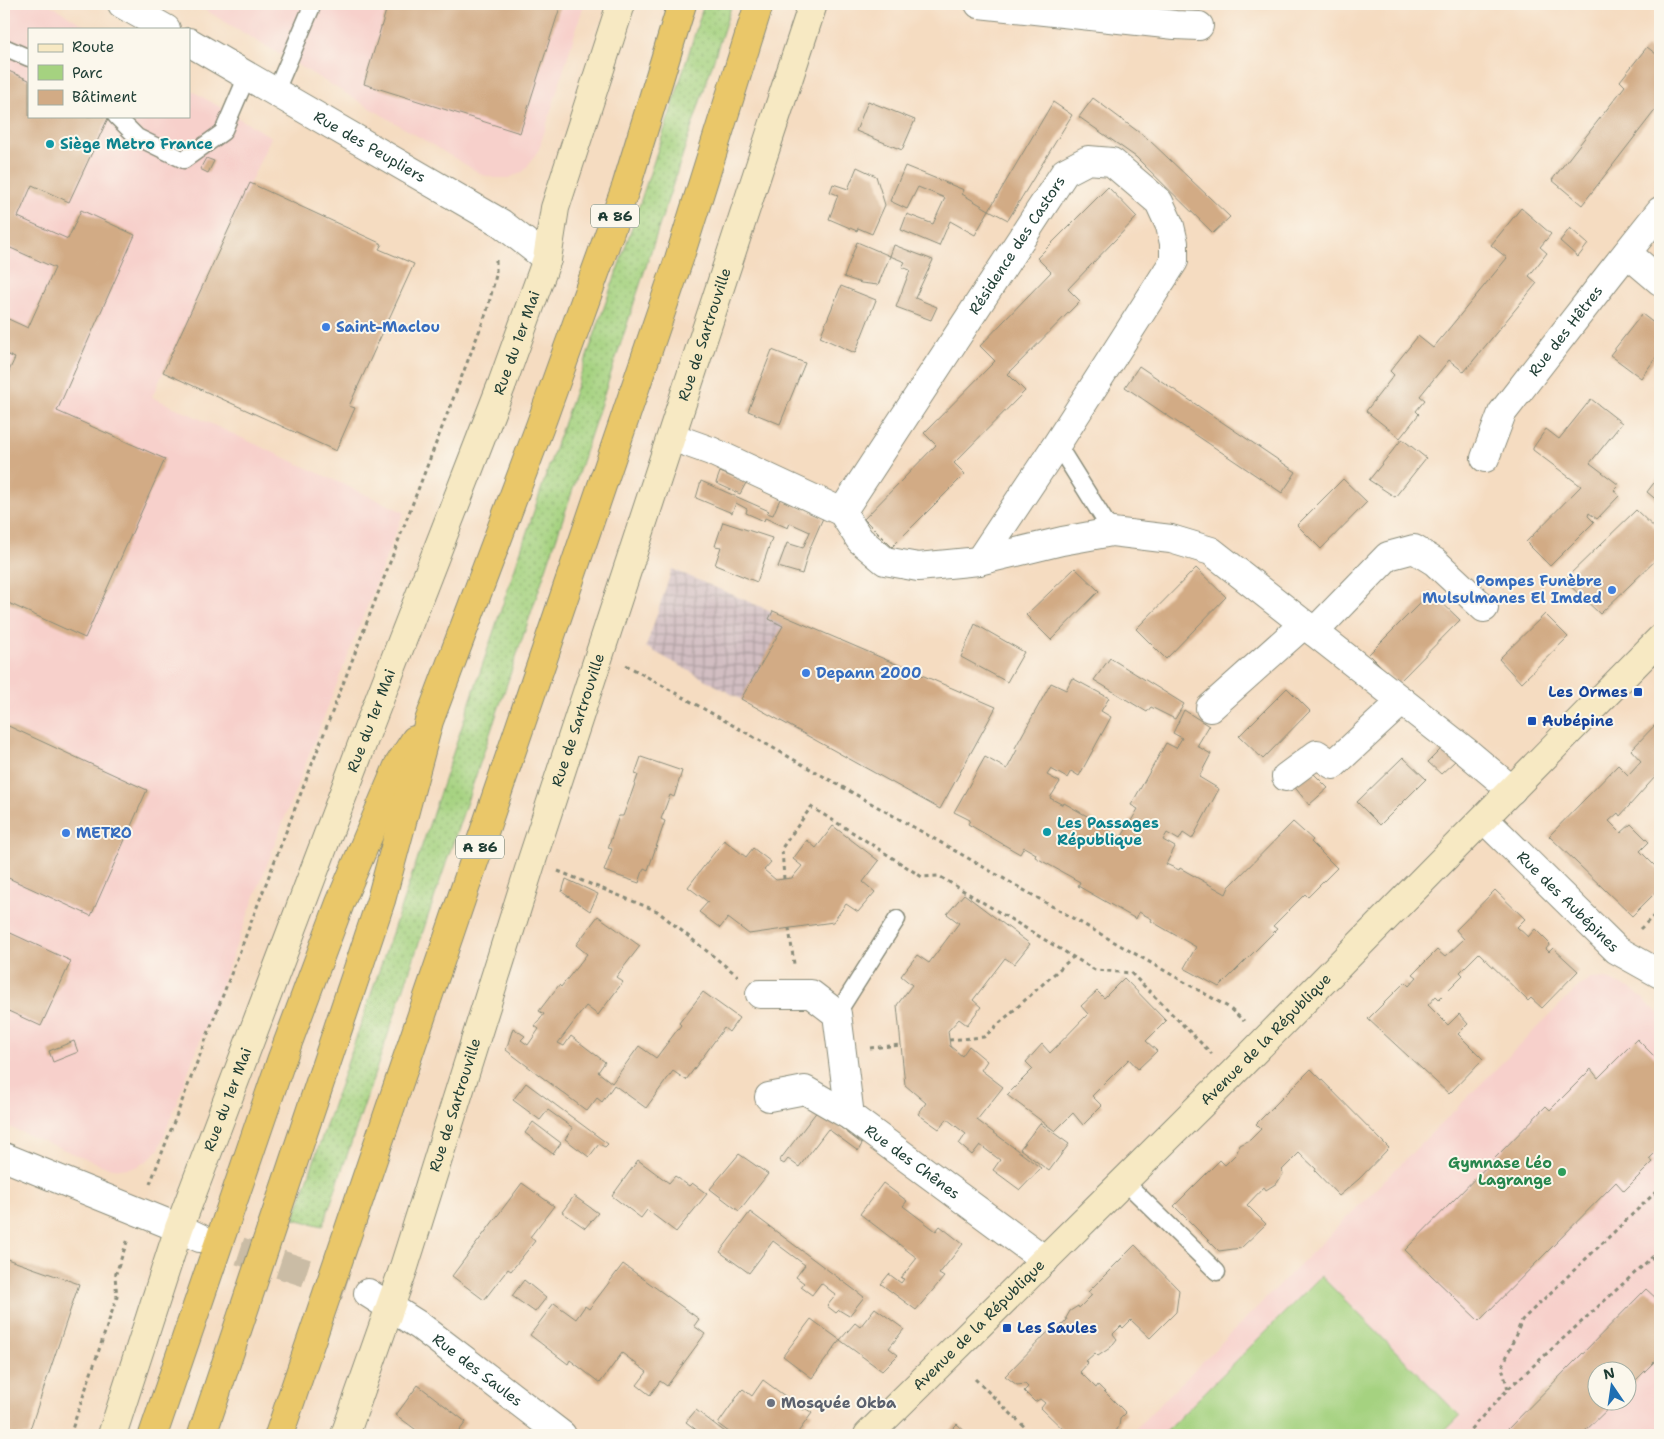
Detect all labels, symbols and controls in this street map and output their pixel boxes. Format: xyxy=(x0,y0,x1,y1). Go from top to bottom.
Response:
legend xyxy=(28,28,190,118)
text: Route xyxy=(72,37,114,57)
text: Parc xyxy=(72,63,103,83)
text: Bâtiment xyxy=(72,87,137,107)
street label: Rue des Peupliers xyxy=(310,106,429,187)
place label: Siège Metro France xyxy=(60,134,213,154)
marker: Siège Metro France xyxy=(44,138,56,150)
street label: Résidence des Castors xyxy=(964,172,1070,318)
road number: A 86 xyxy=(591,205,639,228)
street label: Rue de Sartrouville xyxy=(673,265,736,404)
street label: Rue des Hêtres xyxy=(1524,281,1607,381)
street label: Rue du 1er Mai xyxy=(489,288,545,398)
place label: Saint-Maclou xyxy=(336,317,440,337)
marker: Saint-Maclou xyxy=(320,321,332,333)
place label: Pompes Funèbre Mulsulmanes El Imded xyxy=(1422,571,1602,608)
marker: Pompes Funèbre Mulsulmanes El Imded xyxy=(1606,584,1618,596)
street label: Rue de Sartrouville xyxy=(547,651,609,789)
place label: Depann 2000 xyxy=(816,663,922,683)
street label: Rue du 1er Mai xyxy=(342,666,400,775)
marker: Depann 2000 xyxy=(800,667,812,679)
place label: Les Ormes xyxy=(1548,682,1628,702)
marker: Les Ormes xyxy=(1632,686,1644,698)
place label: Aubépine xyxy=(1542,711,1614,731)
marker: Aubépine xyxy=(1526,715,1538,727)
place label: Les Passages République xyxy=(1057,813,1159,850)
place label: METRO xyxy=(76,823,132,843)
marker: Les Passages République xyxy=(1041,826,1053,838)
marker: METRO xyxy=(60,827,72,839)
road number: A 86 xyxy=(456,836,504,859)
street label: Rue des Aubépines xyxy=(1512,847,1624,957)
street label: Avenue de la République xyxy=(1196,969,1336,1110)
street label: Rue de Sartrouville xyxy=(425,1036,485,1174)
street label: Rue du 1er Mai xyxy=(199,1045,256,1154)
street label: Rue des Chênes xyxy=(861,1120,964,1204)
place label: Gymnase Léo Lagrange xyxy=(1448,1153,1552,1190)
marker: Gymnase Léo Lagrange xyxy=(1556,1166,1568,1178)
street label: Avenue de la République xyxy=(908,1255,1049,1395)
place label: Les Saules xyxy=(1017,1318,1097,1338)
marker: Les Saules xyxy=(1001,1322,1013,1334)
street label: Rue des Saules xyxy=(428,1329,527,1411)
north arrow xyxy=(1586,1362,1636,1412)
text: N xyxy=(1602,1363,1617,1383)
place label: Mosquée Okba xyxy=(781,1393,897,1413)
marker: Mosquée Okba xyxy=(765,1397,777,1409)

